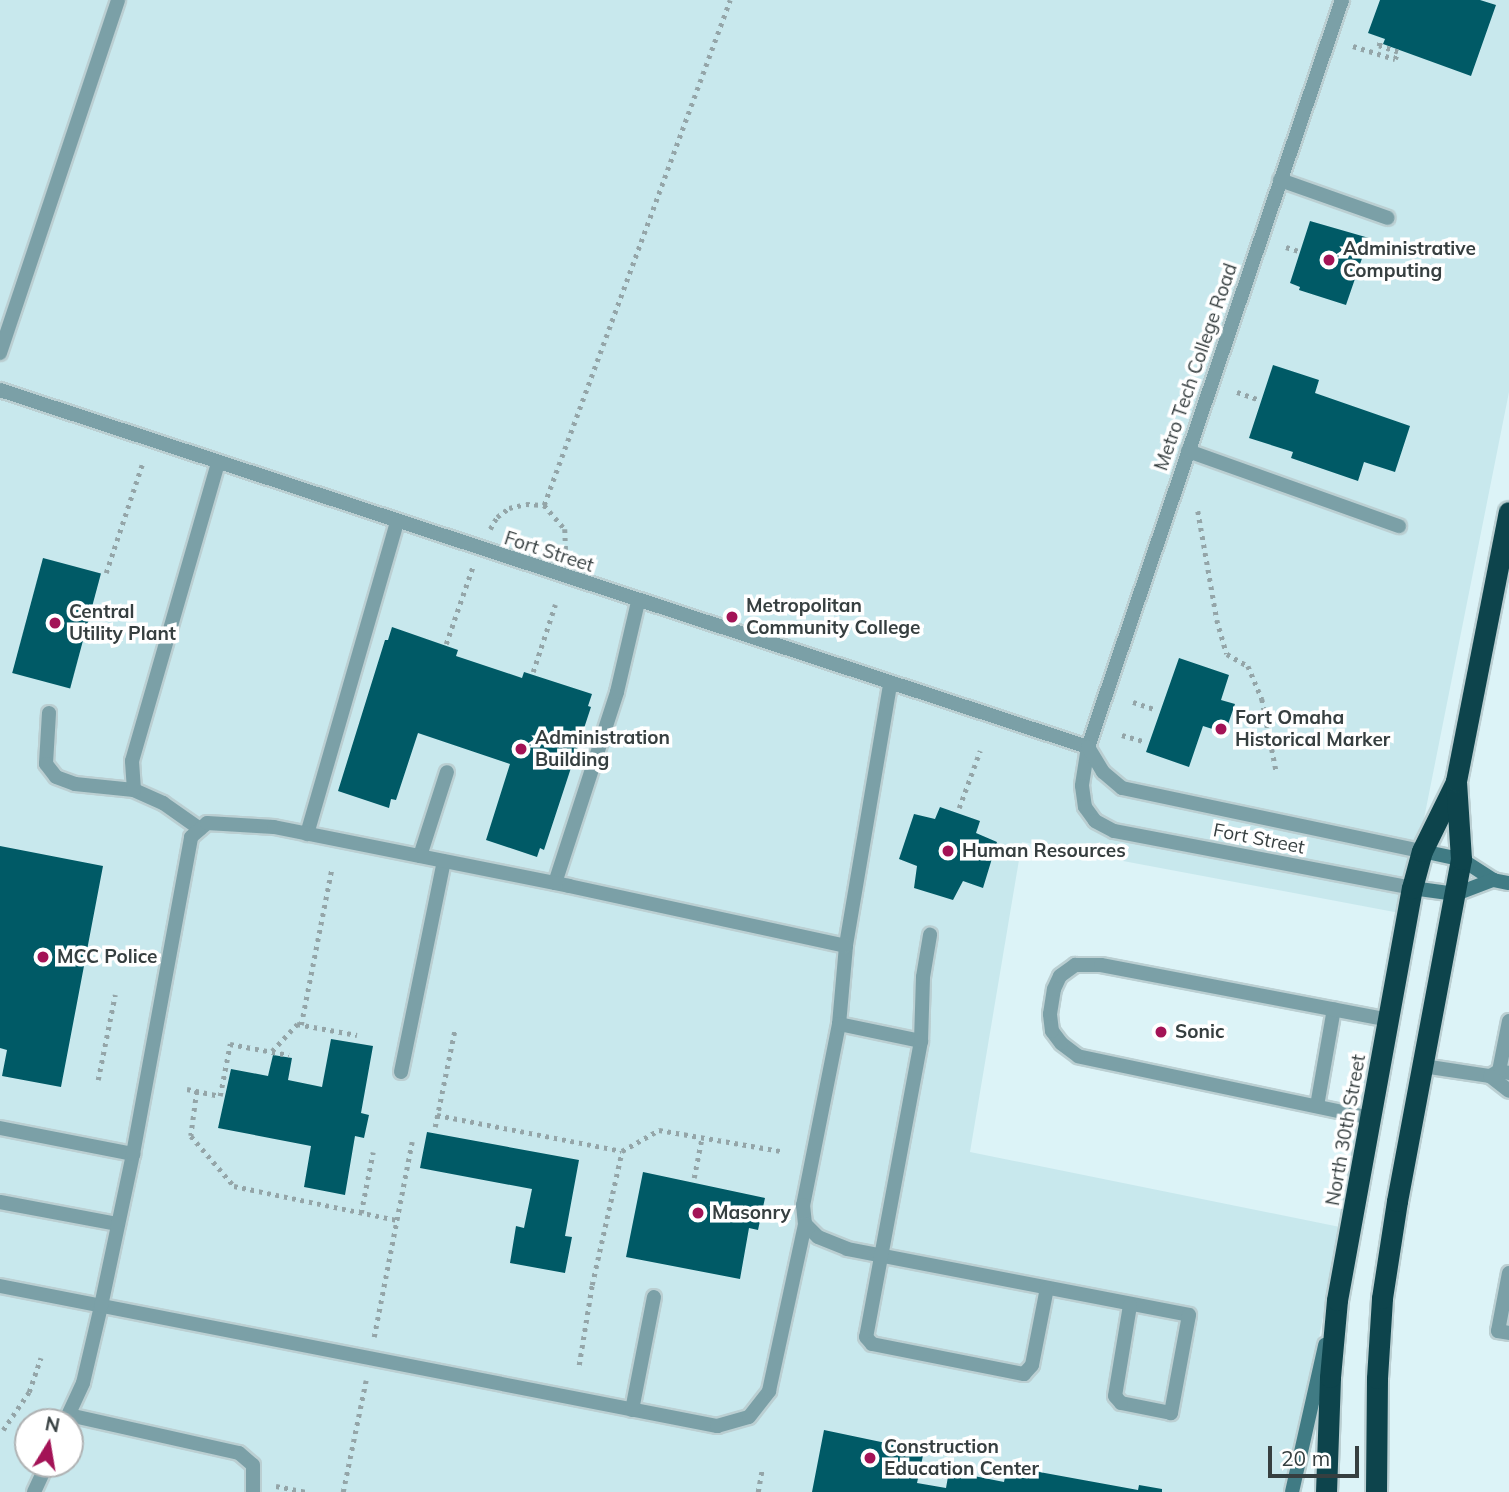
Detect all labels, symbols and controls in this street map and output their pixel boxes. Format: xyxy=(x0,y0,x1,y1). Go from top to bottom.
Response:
place label: Administrative Computing xyxy=(1343,238,1476,282)
marker: Administrative Computing xyxy=(1321,252,1337,268)
street label: Metro Tech College Road xyxy=(1150,260,1242,474)
street label: Fort Street xyxy=(501,527,597,577)
place label: Metropolitan Community College xyxy=(746,595,921,639)
place label: Central Utility Plant xyxy=(69,601,176,645)
marker: Metropolitan Community College xyxy=(724,609,740,625)
marker: Central Utility Plant xyxy=(47,615,63,631)
place label: Fort Omaha Historical Marker xyxy=(1235,707,1390,751)
marker: Fort Omaha Historical Marker xyxy=(1213,721,1229,737)
place label: Administration Building xyxy=(535,727,670,771)
marker: Administration Building xyxy=(513,741,529,757)
street label: Fort Street xyxy=(1211,819,1307,859)
place label: Human Resources xyxy=(962,840,1126,862)
marker: Human Resources xyxy=(940,843,956,859)
place label: MCC Police xyxy=(57,946,157,968)
marker: MCC Police xyxy=(35,949,51,965)
place label: Sonic xyxy=(1175,1021,1224,1043)
marker: Sonic xyxy=(1153,1024,1169,1040)
street label: North 30th Street xyxy=(1321,1053,1371,1207)
place label: Masonry xyxy=(712,1202,791,1224)
marker: Masonry xyxy=(690,1205,706,1221)
north arrow xyxy=(14,1408,84,1478)
text: N xyxy=(43,1411,62,1437)
scale bar xyxy=(1271,1432,1362,1476)
place label: Construction Education Center xyxy=(884,1436,1039,1480)
text: 20 m xyxy=(1281,1445,1330,1471)
marker: Construction Education Center xyxy=(862,1450,878,1466)

